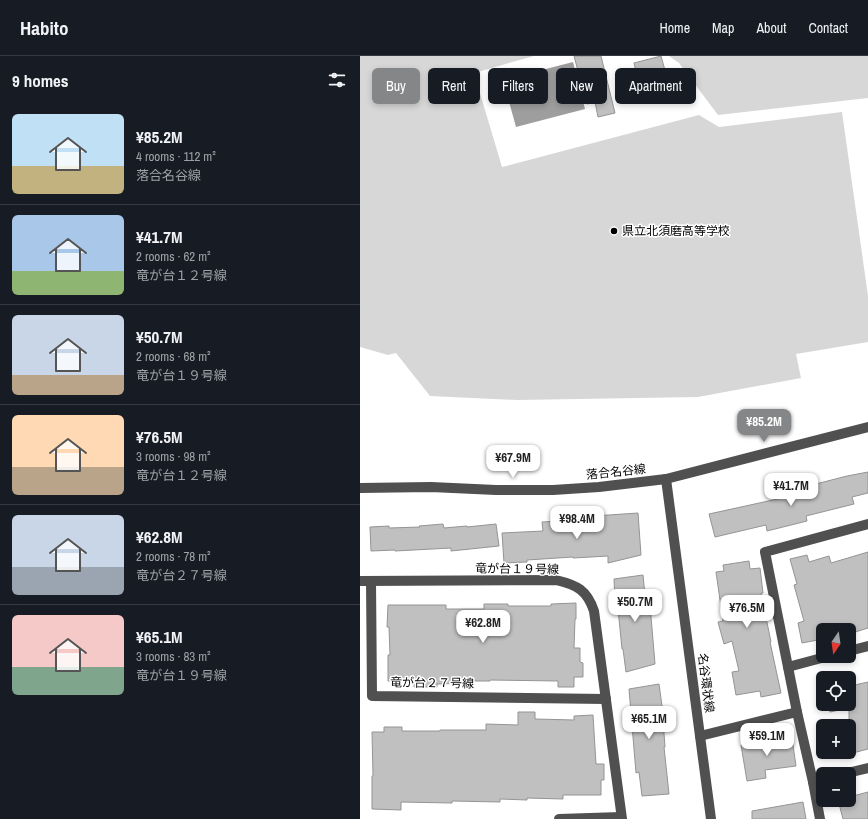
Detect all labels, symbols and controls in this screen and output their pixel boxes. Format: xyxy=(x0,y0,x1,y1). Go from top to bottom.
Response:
text: Habito xyxy=(20,15,68,41)
text: Home xyxy=(659,19,690,37)
text: Map xyxy=(712,19,734,37)
text: About xyxy=(756,19,786,37)
text: Contact xyxy=(808,19,848,37)
chip: Buy xyxy=(372,68,420,104)
chip: Rent xyxy=(428,68,480,104)
chip: Filters xyxy=(488,68,548,104)
chip: New xyxy=(556,68,607,104)
chip: Apartment xyxy=(615,68,696,104)
text: 9 homes xyxy=(12,69,69,92)
icon: filters xyxy=(326,69,348,91)
text: ¥85.2M xyxy=(136,125,183,148)
icon: home xyxy=(44,130,92,178)
text: 4 rooms · 112 m² xyxy=(136,148,216,165)
text: 落合名谷線 xyxy=(136,167,201,184)
place label: 県立北須磨高等学校 xyxy=(622,223,730,239)
text: ¥41.7M xyxy=(136,225,183,248)
marker: 県立北須磨高等学校 xyxy=(609,226,619,236)
icon: home xyxy=(44,231,92,279)
text: 2 rooms · 62 m² xyxy=(136,248,211,265)
text: 竜が台１２号線 xyxy=(136,267,227,284)
text: ¥50.7M xyxy=(136,325,183,348)
icon: home xyxy=(44,331,92,379)
text: 2 rooms · 68 m² xyxy=(136,348,211,365)
text: 竜が台１９号線 xyxy=(136,367,227,384)
pin: ¥85.2M xyxy=(731,409,797,443)
text: ¥85.2M xyxy=(746,413,782,430)
text: ¥76.5M xyxy=(136,425,183,448)
icon: home xyxy=(44,431,92,479)
pin: ¥67.9M xyxy=(480,445,546,479)
text: 3 rooms · 98 m² xyxy=(136,448,211,465)
text: ¥67.9M xyxy=(495,449,531,466)
street label: 落合名谷線 xyxy=(585,461,647,483)
text: 竜が台１２号線 xyxy=(136,467,227,484)
pin: ¥41.7M xyxy=(758,473,824,507)
text: ¥41.7M xyxy=(773,477,809,494)
pin: ¥98.4M xyxy=(544,506,610,540)
text: ¥98.4M xyxy=(559,510,595,527)
text: ¥62.8M xyxy=(136,525,183,548)
icon: home xyxy=(44,531,92,579)
text: 2 rooms · 78 m² xyxy=(136,548,211,565)
street label: 竜が台１９号線 xyxy=(475,560,559,578)
text: 竜が台２７号線 xyxy=(136,567,227,584)
pin: ¥50.7M xyxy=(602,589,668,623)
text: ¥50.7M xyxy=(617,593,653,610)
pin: ¥76.5M xyxy=(714,595,780,629)
text: ¥76.5M xyxy=(729,599,765,616)
pin: ¥62.8M xyxy=(450,610,516,644)
text: ¥62.8M xyxy=(465,614,501,631)
north arrow xyxy=(816,623,856,663)
map controls xyxy=(816,623,856,807)
text: ¥65.1M xyxy=(136,625,183,648)
icon: home xyxy=(44,631,92,679)
text: 3 rooms · 83 m² xyxy=(136,648,211,665)
street label: 名谷環状線 xyxy=(694,652,718,714)
text: 竜が台１９号線 xyxy=(136,667,227,684)
button: locate xyxy=(816,671,856,711)
street label: 竜が台２７号線 xyxy=(390,674,474,692)
pin: ¥65.1M xyxy=(616,706,682,740)
text: ¥65.1M xyxy=(631,710,667,727)
button: + xyxy=(816,719,856,759)
pin: ¥59.1M xyxy=(734,723,800,757)
text: ¥59.1M xyxy=(749,727,785,744)
button: − xyxy=(816,767,856,807)

